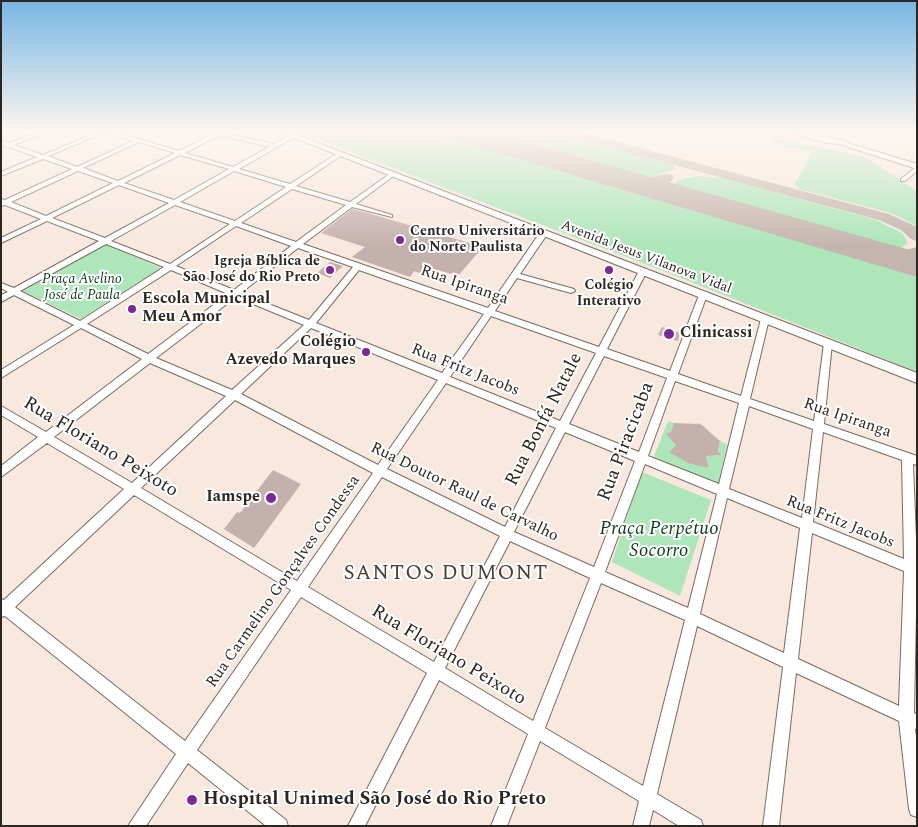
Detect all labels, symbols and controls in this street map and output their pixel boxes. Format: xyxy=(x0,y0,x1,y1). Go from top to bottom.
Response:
street label: Avenida Jesus Vilanova Vidal xyxy=(558,218,734,298)
place label: Centro Universitário do Norte Paulista xyxy=(410,224,544,256)
marker: Centro Universitário do Norte Paulista xyxy=(394,234,406,246)
place label: Igreja Bíblica de São José do Rio Preto xyxy=(183,254,320,286)
street label: Rua Ipiranga xyxy=(418,262,510,310)
marker: Igreja Bíblica de São José do Rio Preto xyxy=(324,264,336,276)
marker: Colégio Interativo xyxy=(603,264,615,276)
park label: Praça Avelino José de Paula xyxy=(42,272,122,304)
place label: Colégio Interativo xyxy=(577,278,641,310)
place label: Escola Municipal Meu Amor xyxy=(142,290,270,328)
marker: Escola Municipal Meu Amor xyxy=(126,303,138,315)
place label: Clinicassi xyxy=(680,324,752,344)
marker: Clinicassi xyxy=(662,327,676,341)
place label: Colégio Azevedo Marques xyxy=(225,333,356,371)
street label: Rua Fritz Jacobs xyxy=(408,341,522,401)
marker: Colégio Azevedo Marques xyxy=(360,346,372,358)
street label: Rua Bonfá Natale xyxy=(502,349,588,491)
street label: Rua Piracicaba xyxy=(594,379,660,505)
street label: Rua Floriano Peixoto xyxy=(18,393,182,503)
street label: Rua Ipiranga xyxy=(801,395,893,443)
street label: Rua Doutor Raul de Carvalho xyxy=(367,439,561,547)
street label: Rua Carmelino Gonçalves Condessa xyxy=(203,472,365,692)
place label: Iamspe xyxy=(206,488,260,508)
marker: Iamspe xyxy=(264,491,278,505)
street label: Rua Fritz Jacobs xyxy=(783,493,897,553)
park label: Praça Perpétuo Socorro xyxy=(599,519,719,563)
district label: SANTOS DUMONT xyxy=(342,562,550,588)
street label: Rua Floriano Peixoto xyxy=(366,601,530,711)
place label: Hospital Unimed São José do Rio Preto xyxy=(203,789,546,811)
marker: Hospital Unimed São José do Rio Preto xyxy=(185,793,199,807)

